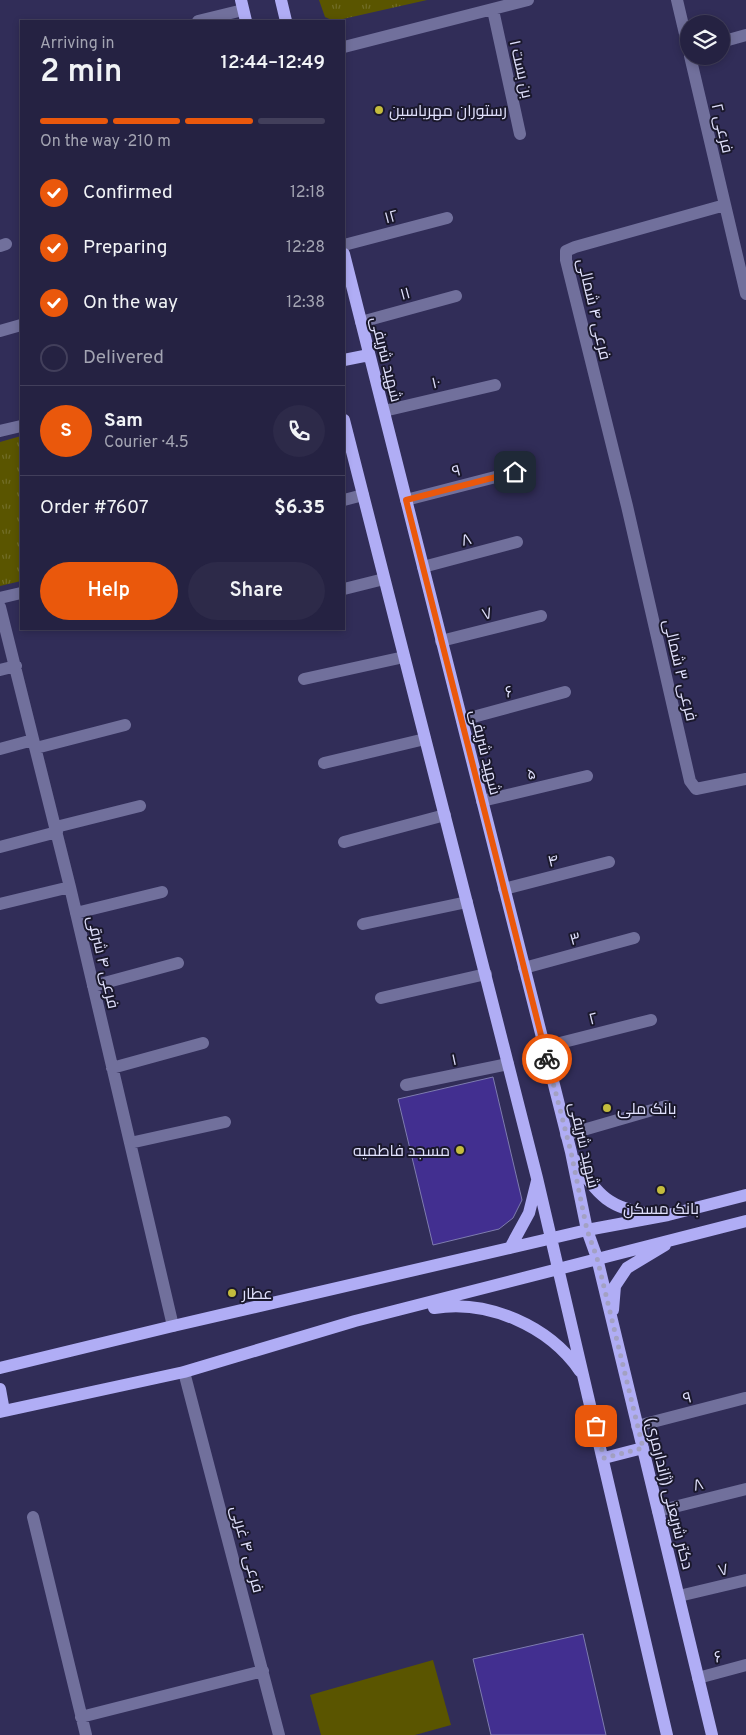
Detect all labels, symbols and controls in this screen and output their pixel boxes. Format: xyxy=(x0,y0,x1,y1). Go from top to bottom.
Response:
map controls xyxy=(680,15,730,65)
button: layers xyxy=(680,15,730,65)
text: Arriving in xyxy=(40,34,115,54)
street label: بن بست ۱ xyxy=(504,38,536,100)
text: 12:44–12:49 xyxy=(221,51,325,75)
text: 2 min xyxy=(40,53,122,93)
place label: رستوران مهریاسین xyxy=(389,102,507,122)
street label: فرعی ۲ xyxy=(706,102,736,155)
marker: رستوران مهریاسین xyxy=(373,104,385,116)
text: On the way · 210 m xyxy=(40,132,171,152)
icon: check xyxy=(40,179,68,207)
text: Confirmed xyxy=(83,181,173,205)
text: 12:18 xyxy=(290,183,325,203)
street label: ۱۲ xyxy=(382,207,401,229)
icon: check xyxy=(40,234,68,262)
text: Preparing xyxy=(83,236,167,260)
text: 12:28 xyxy=(286,238,325,258)
street label: فرعی ۴ شمالی xyxy=(572,257,614,362)
street label: ۱۱ xyxy=(398,284,413,306)
icon: check xyxy=(40,289,68,317)
text: On the way xyxy=(83,291,178,315)
text: 12:38 xyxy=(286,293,325,313)
street label: شهید شریفی xyxy=(365,315,405,404)
text: Delivered xyxy=(83,346,164,370)
street label: ۱۰ xyxy=(430,373,443,395)
button: phone xyxy=(273,405,325,457)
text: Sam xyxy=(104,409,143,433)
text: S xyxy=(60,419,72,443)
text: Courier · 4.5 xyxy=(104,433,189,453)
pin xyxy=(494,451,536,493)
icon: home xyxy=(501,458,529,486)
street label: ۹ xyxy=(450,461,463,483)
text: Order #7607 xyxy=(40,496,149,520)
text: $6.35 xyxy=(274,496,325,520)
street label: ۸ xyxy=(459,530,474,552)
button: Help xyxy=(40,562,178,620)
button: Share xyxy=(188,562,325,620)
street label: ۷ xyxy=(480,604,495,626)
street label: فرعی ۳ شمالی xyxy=(658,618,700,723)
street label: ۶ xyxy=(503,682,516,704)
street label: شهید شریفی xyxy=(464,708,504,797)
street label: ۵ xyxy=(525,764,538,786)
street label: ۴ xyxy=(546,851,561,873)
street label: فرعی ۴ شرقی xyxy=(82,914,122,1011)
street label: ۳ xyxy=(568,929,583,951)
street label: ۲ xyxy=(587,1009,600,1031)
courier xyxy=(522,1034,572,1084)
icon: bike xyxy=(533,1045,561,1073)
street label: ۱ xyxy=(450,1051,459,1071)
place label: بانک ملی xyxy=(617,1100,676,1120)
street label: شهید شریفی xyxy=(563,1101,603,1190)
marker: بانک ملی xyxy=(601,1102,613,1114)
place label: مسجد فاطمیه xyxy=(353,1142,450,1162)
marker: مسجد فاطمیه xyxy=(454,1144,466,1156)
marker: بانک مسکن xyxy=(655,1184,667,1196)
place label: بانک مسکن xyxy=(623,1200,699,1220)
place label: عطار xyxy=(241,1285,272,1305)
marker: عطار xyxy=(226,1287,238,1299)
street label: ۹ xyxy=(681,1388,694,1410)
pin xyxy=(575,1405,617,1447)
icon: bag xyxy=(582,1412,610,1440)
street label: دکتر شریعتی (ژاندارمری) xyxy=(639,1415,697,1572)
street label: ۸ xyxy=(691,1475,706,1497)
street label: فرعی ۴ غربی xyxy=(225,1504,267,1595)
street label: ۷ xyxy=(716,1560,731,1582)
street label: ۶ xyxy=(712,1647,725,1669)

